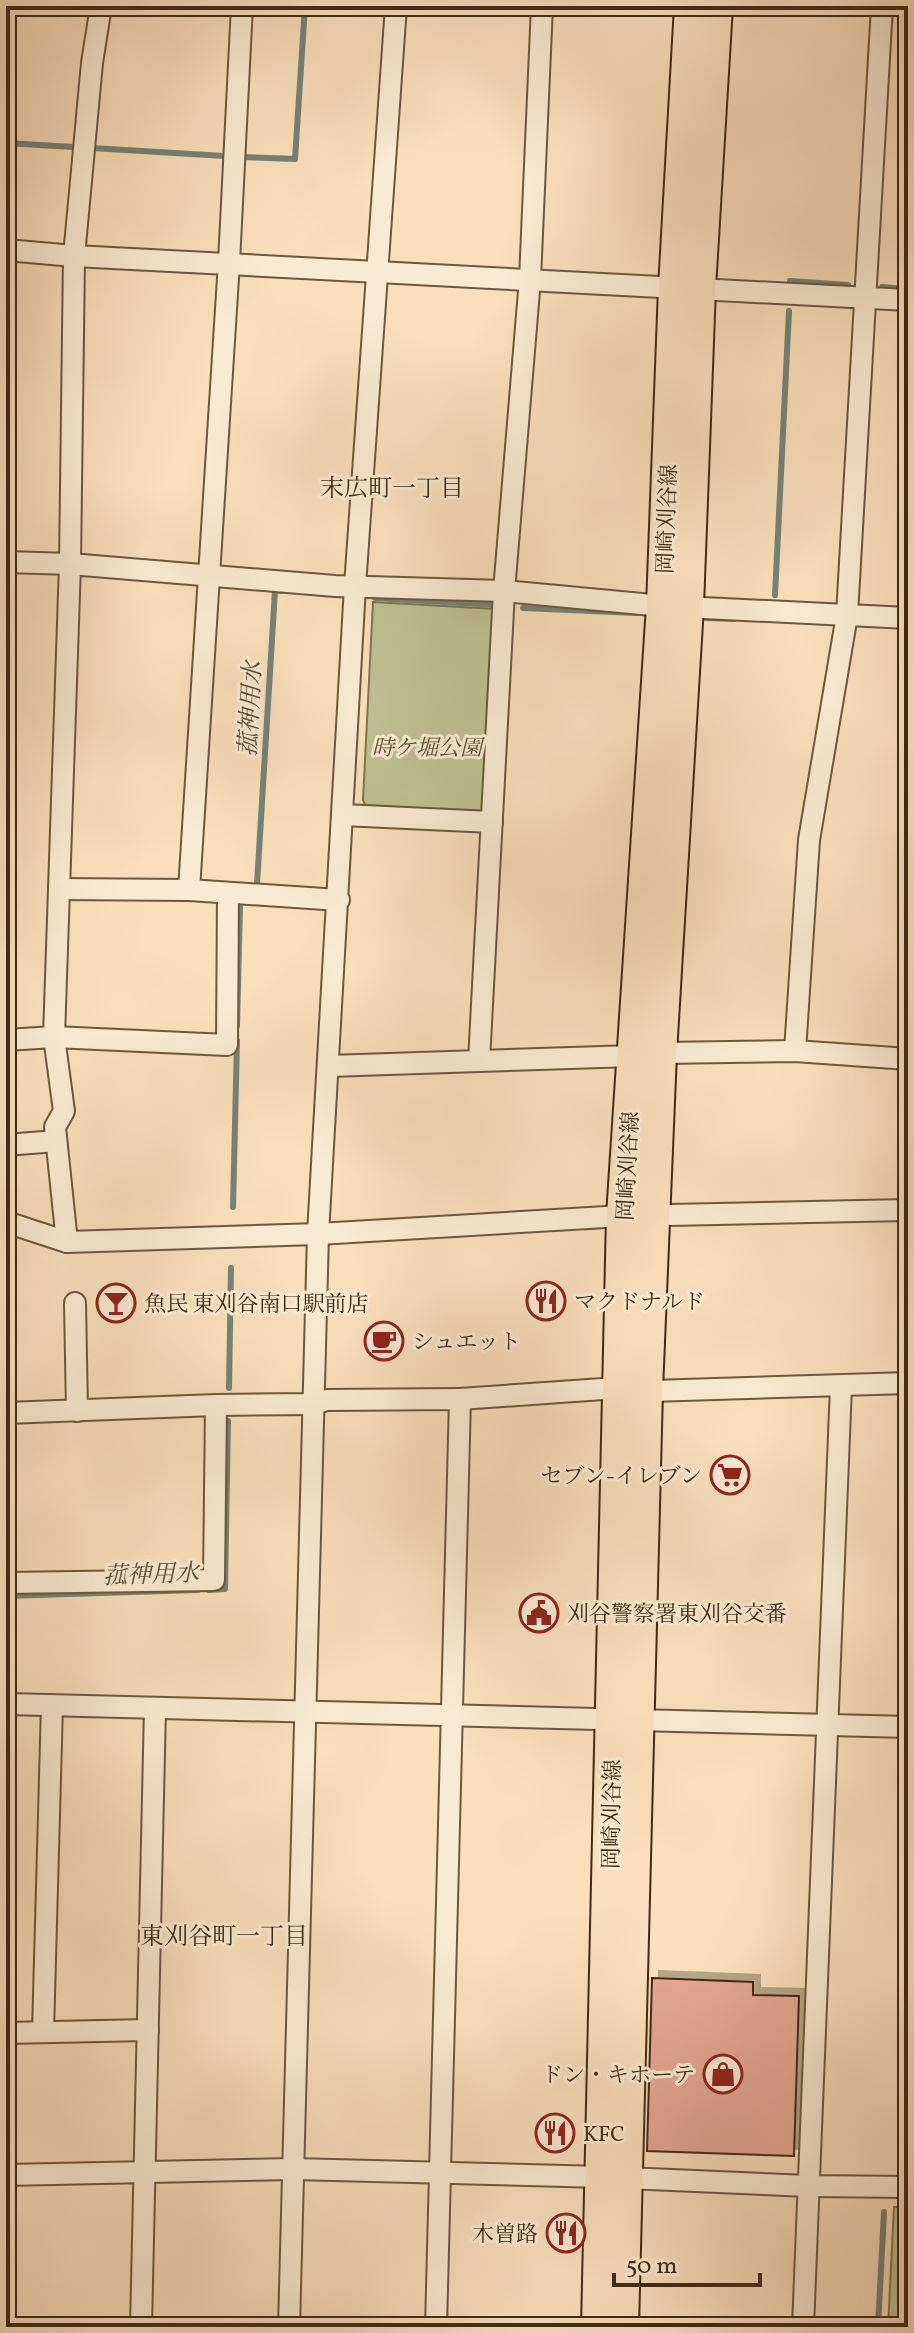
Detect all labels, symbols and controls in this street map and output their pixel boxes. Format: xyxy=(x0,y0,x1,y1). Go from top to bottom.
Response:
street label: 岡崎刈谷線 xyxy=(651,464,686,575)
district label: 末広町一丁目 xyxy=(320,473,464,507)
water label: 菰神用水 xyxy=(233,658,272,758)
park label: 時ケ堀公園 xyxy=(372,734,485,765)
street label: 岡崎刈谷線 xyxy=(611,1110,648,1222)
restaurant icon: マクドナルド xyxy=(525,1280,567,1322)
bar icon: 魚民 東刈谷南口駅前店 xyxy=(95,1282,137,1324)
place label: マクドナルド xyxy=(574,1288,705,1319)
place label: 魚民 東刈谷南口駅前店 xyxy=(144,1290,368,1321)
cafe icon: シュエット xyxy=(363,1320,405,1362)
place label: シュエット xyxy=(412,1328,521,1359)
supermarket icon: セブン-イレブン xyxy=(709,1454,751,1496)
place label: セブン-イレブン xyxy=(541,1462,702,1493)
water label: 菰神用水 xyxy=(103,1557,202,1595)
public building icon: 刈谷警察署東刈谷交番 xyxy=(518,1592,560,1634)
place label: 刈谷警察署東刈谷交番 xyxy=(567,1600,787,1631)
street label: 岡崎刈谷線 xyxy=(597,1759,630,1869)
district label: 東刈谷町一丁目 xyxy=(140,1921,308,1955)
shop icon: ドン・キホーテ xyxy=(702,2053,744,2095)
place label: ドン・キホーテ xyxy=(541,2061,695,2092)
restaurant icon: KFC xyxy=(534,2112,576,2154)
place label: KFC xyxy=(583,2120,625,2151)
restaurant icon: 木曽路 xyxy=(545,2212,587,2254)
place label: 木曽路 xyxy=(472,2220,538,2251)
scale bar xyxy=(614,2237,760,2287)
text: 50 m xyxy=(626,2250,678,2284)

